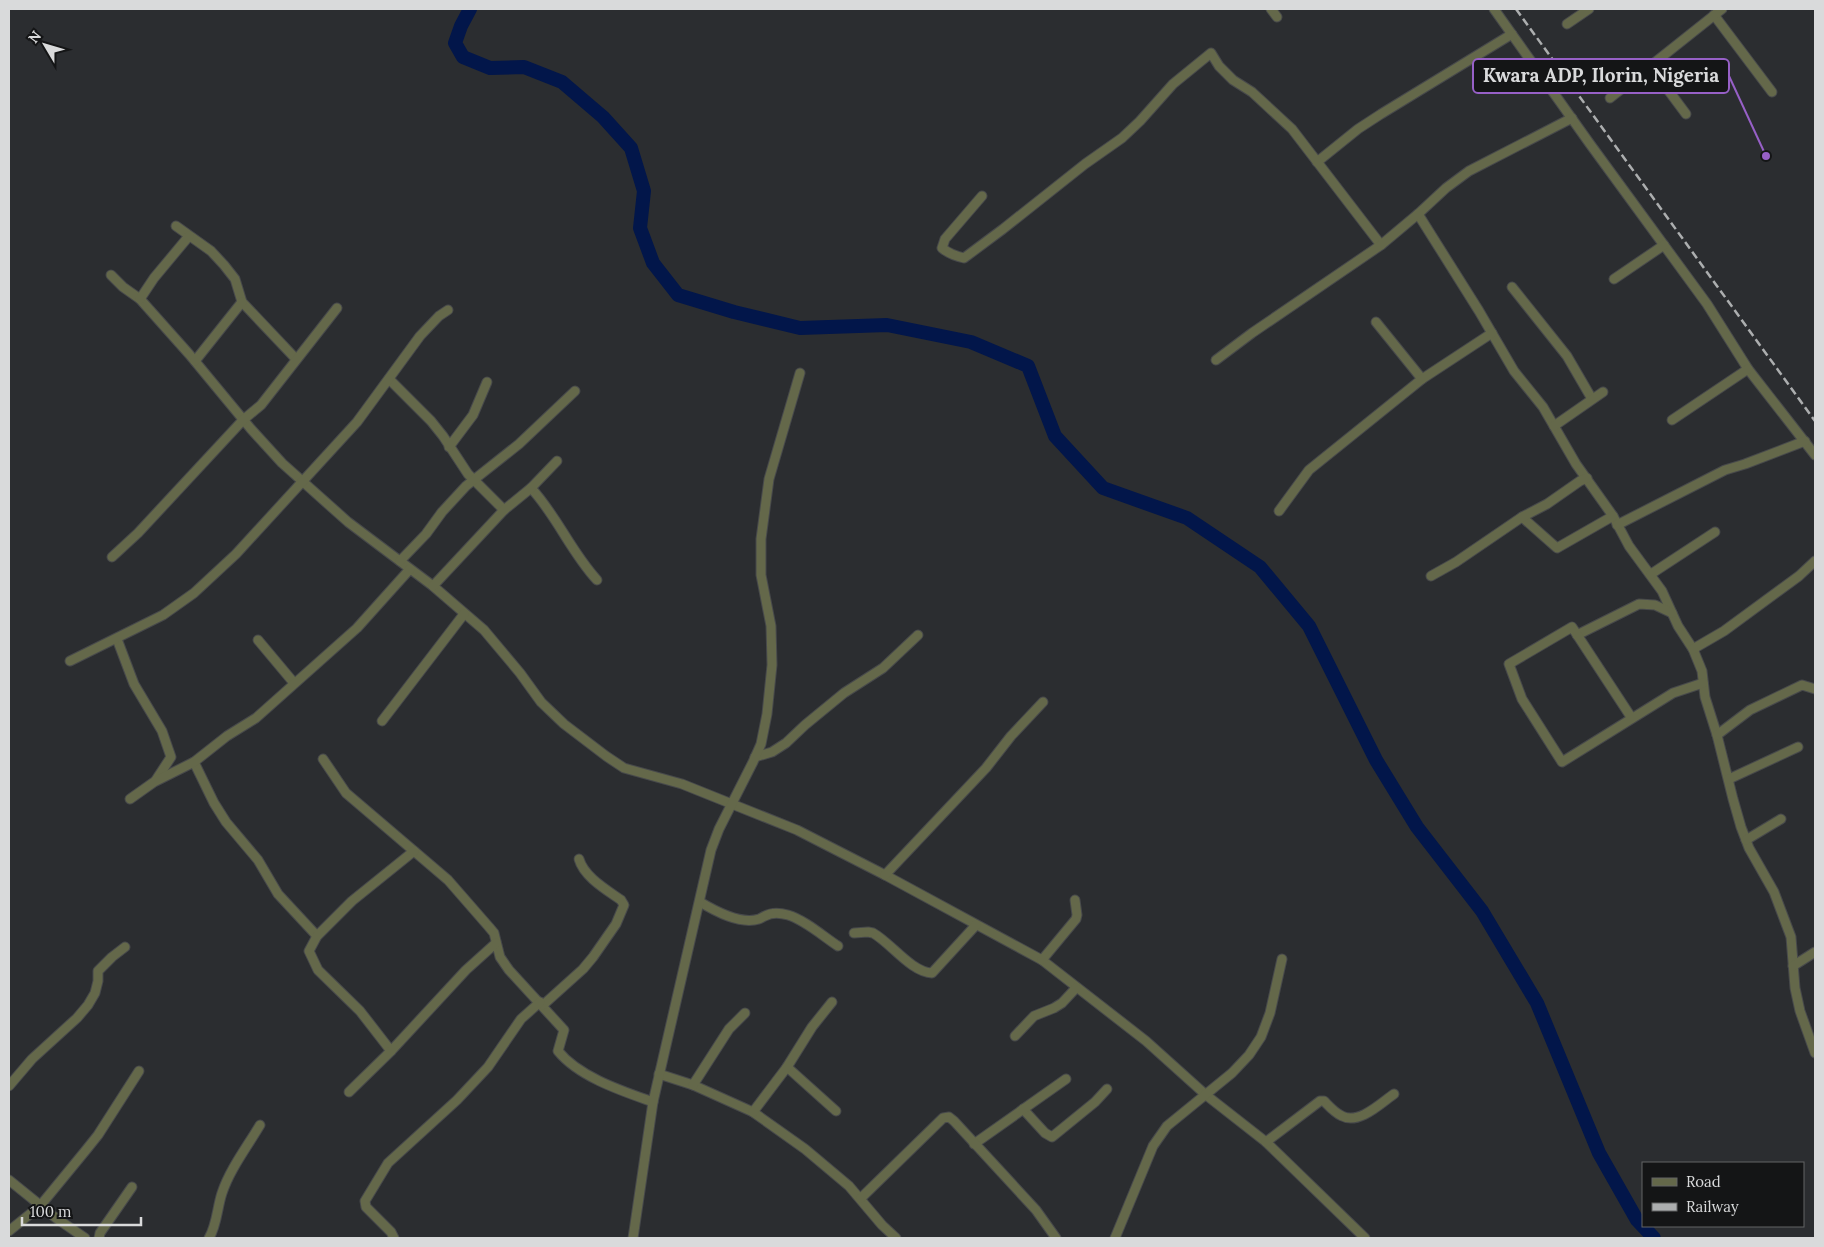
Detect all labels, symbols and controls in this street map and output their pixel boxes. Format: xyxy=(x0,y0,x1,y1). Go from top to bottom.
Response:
north arrow xyxy=(20,20,70,70)
text: N xyxy=(24,27,45,47)
callout: Kwara ADP, Ilorin, Nigeria xyxy=(1473,59,1729,93)
text: Kwara ADP, Ilorin, Nigeria xyxy=(1483,63,1719,87)
legend xyxy=(1642,1162,1804,1227)
text: Road xyxy=(1686,1172,1721,1191)
scale bar xyxy=(22,1194,141,1226)
text: Railway xyxy=(1686,1197,1739,1216)
text: 100 m xyxy=(30,1202,71,1221)

